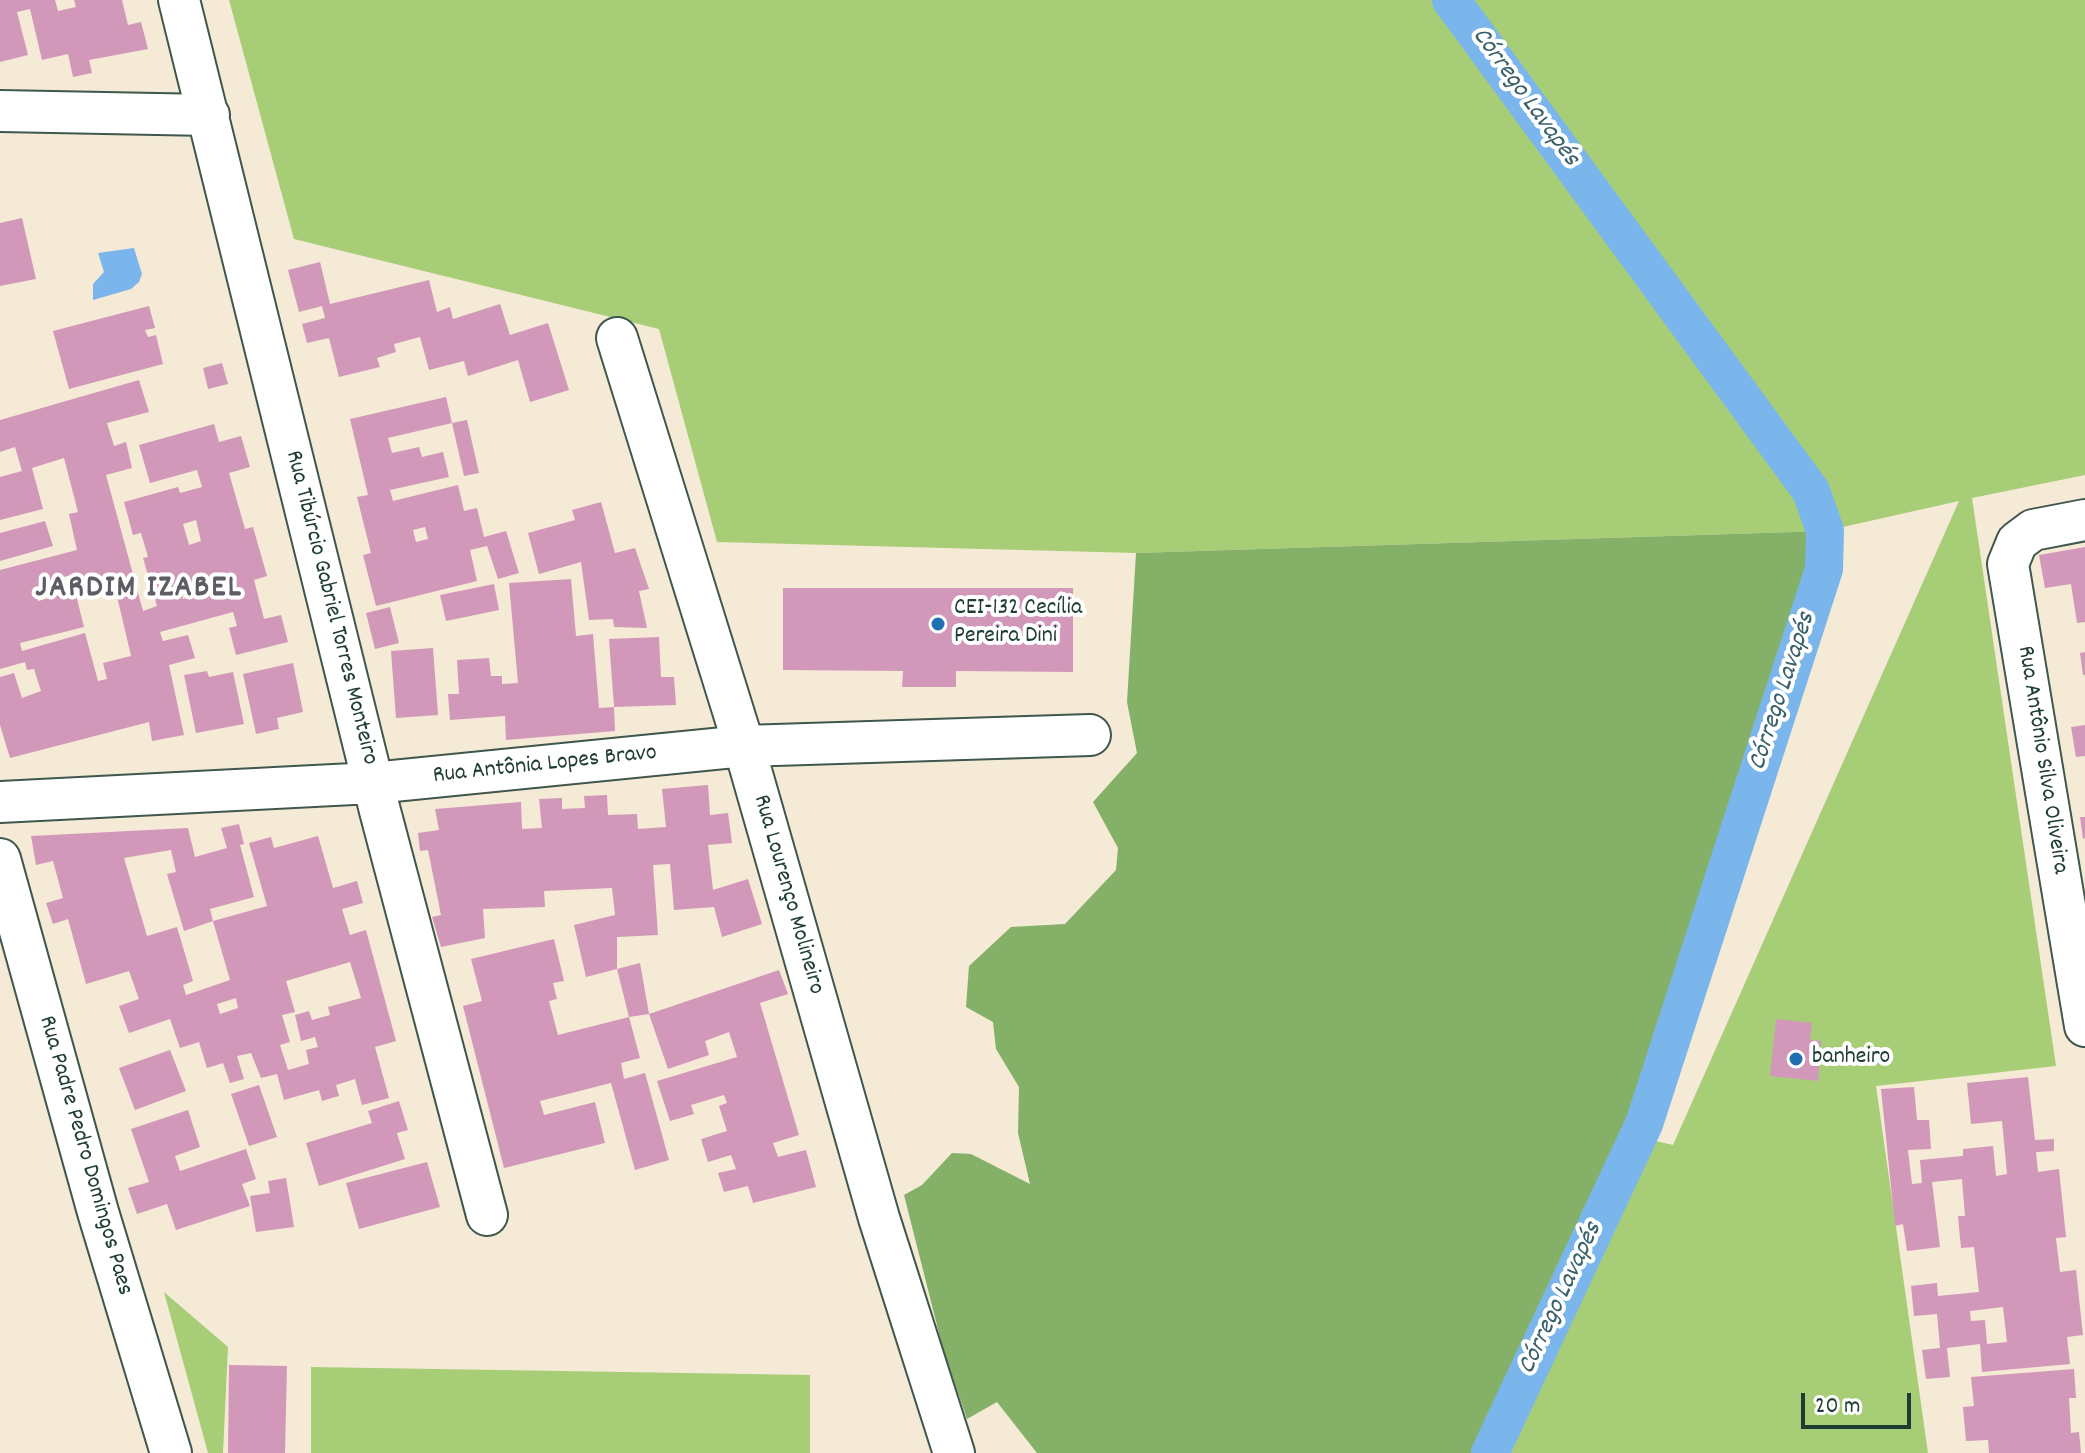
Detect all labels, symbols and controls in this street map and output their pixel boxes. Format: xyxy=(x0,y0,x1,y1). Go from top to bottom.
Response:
water label: Córrego Lavapés xyxy=(1463,22,1585,174)
street label: Rua Tibúrcio Gabriel Torres Monteiro xyxy=(277,448,383,768)
district label: JARDIM IZABEL xyxy=(35,572,243,610)
place label: CEI-132 Cecília Pereira Dini xyxy=(954,596,1082,652)
water label: Córrego Lavapés xyxy=(1744,609,1824,775)
marker: CEI-132 Cecília Pereira Dini xyxy=(929,615,947,633)
street label: Rua Antônio Silva Oliveira xyxy=(2009,644,2073,876)
street label: Rua Antônia Lopes Bravo xyxy=(432,740,658,792)
street label: Rua Lourenço Molineiro xyxy=(745,792,829,998)
street label: Rua Padre Pedro Domingos Paes xyxy=(30,1013,138,1299)
place label: banheiro xyxy=(1812,1045,1890,1073)
marker: banheiro xyxy=(1787,1050,1805,1068)
water label: Córrego Lavapés xyxy=(1513,1218,1611,1380)
scale bar xyxy=(1805,1377,1915,1427)
text: 20 m xyxy=(1815,1390,1861,1424)

